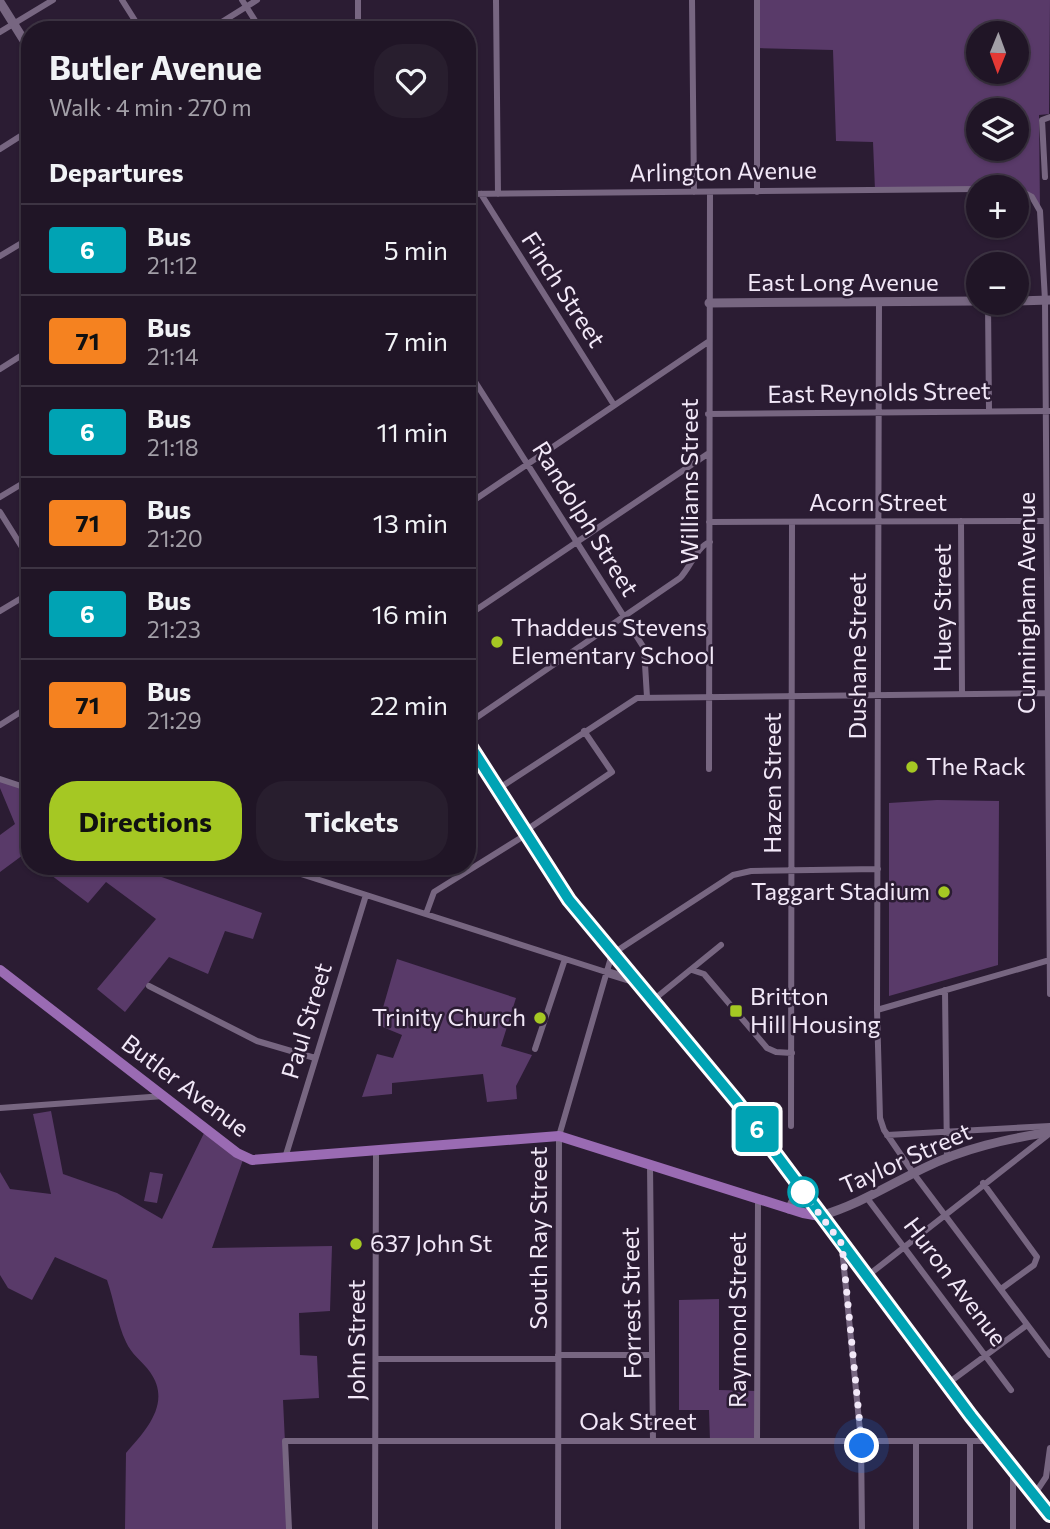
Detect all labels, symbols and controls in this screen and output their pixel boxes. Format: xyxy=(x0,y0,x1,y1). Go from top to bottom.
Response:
north arrow xyxy=(966,21,1029,84)
map controls xyxy=(966,21,1029,315)
button: heart xyxy=(374,44,448,118)
text: Butler Avenue xyxy=(49,46,262,87)
text: Walk · 4 min · 270 m xyxy=(49,93,252,121)
button: layers xyxy=(966,98,1029,161)
street label: Arlington Avenue xyxy=(629,154,817,187)
text: Departures xyxy=(49,156,184,187)
button: + xyxy=(966,175,1029,238)
text: Bus xyxy=(147,220,191,251)
street label: Finch Street xyxy=(516,226,612,352)
text: 5 min xyxy=(384,234,448,265)
text: 6 xyxy=(80,235,95,264)
text: 21:12 xyxy=(147,251,198,279)
button: − xyxy=(966,252,1029,315)
street label: East Long Avenue xyxy=(747,267,939,296)
text: Bus xyxy=(147,311,191,342)
text: 7 min xyxy=(385,325,448,356)
text: 71 xyxy=(75,326,100,355)
text: 21:14 xyxy=(147,342,199,370)
street label: East Reynolds Street xyxy=(767,375,991,408)
street label: Williams Street xyxy=(674,398,703,564)
text: Bus xyxy=(147,402,191,433)
text: 11 min xyxy=(377,416,448,447)
text: 6 xyxy=(80,417,95,446)
text: 21:18 xyxy=(147,433,199,461)
street label: Randolph Street xyxy=(527,435,646,601)
street label: Acorn Street xyxy=(809,487,947,516)
street label: Cunningham Avenue xyxy=(1011,492,1040,714)
text: Bus xyxy=(147,493,191,524)
text: 13 min xyxy=(373,507,448,538)
text: 71 xyxy=(75,508,100,537)
text: 21:20 xyxy=(147,524,203,552)
street label: Huey Street xyxy=(927,544,956,672)
street label: Dushane Street xyxy=(842,572,871,740)
text: Bus xyxy=(147,584,191,615)
text: 16 min xyxy=(372,598,448,629)
text: 6 xyxy=(80,599,95,628)
place label: Thaddeus Stevens Elementary School xyxy=(511,612,715,669)
text: 21:23 xyxy=(147,615,201,643)
marker: Thaddeus Stevens Elementary School xyxy=(489,634,505,650)
text: Bus xyxy=(147,675,191,706)
text: 22 min xyxy=(370,689,448,720)
text: 71 xyxy=(75,690,100,719)
text: 21:29 xyxy=(147,706,202,734)
street label: Hazen Street xyxy=(757,712,786,854)
place label: The Rack xyxy=(926,751,1026,780)
marker: The Rack xyxy=(904,759,920,775)
button: Directions xyxy=(49,781,242,861)
button: Tickets xyxy=(256,781,448,861)
place label: Taggart Stadium xyxy=(751,876,930,905)
marker: Taggart Stadium xyxy=(936,884,952,900)
street label: Paul Street xyxy=(274,959,337,1082)
place label: Britton Hill Housing xyxy=(750,981,881,1038)
place label: Trinity Church xyxy=(372,1002,526,1031)
marker: Britton Hill Housing xyxy=(728,1003,744,1019)
marker: Trinity Church xyxy=(532,1010,548,1026)
street label: Butler Avenue xyxy=(117,1028,255,1142)
line badge: 6 xyxy=(734,1106,780,1152)
text: 6 xyxy=(750,1114,764,1143)
street label: Taylor Street xyxy=(835,1116,976,1199)
street label: South Ray Street xyxy=(523,1146,552,1330)
unlabelled marker xyxy=(788,1177,818,1207)
street label: Huron Avenue xyxy=(898,1211,1014,1351)
street label: Forrest Street xyxy=(615,1227,646,1379)
place label: 637 John St xyxy=(370,1228,493,1257)
street label: Raymond Street xyxy=(722,1232,751,1408)
marker: 637 John St xyxy=(348,1236,364,1252)
street label: John Street xyxy=(341,1279,370,1401)
street label: Oak Street xyxy=(579,1406,697,1435)
your location xyxy=(844,1428,879,1463)

